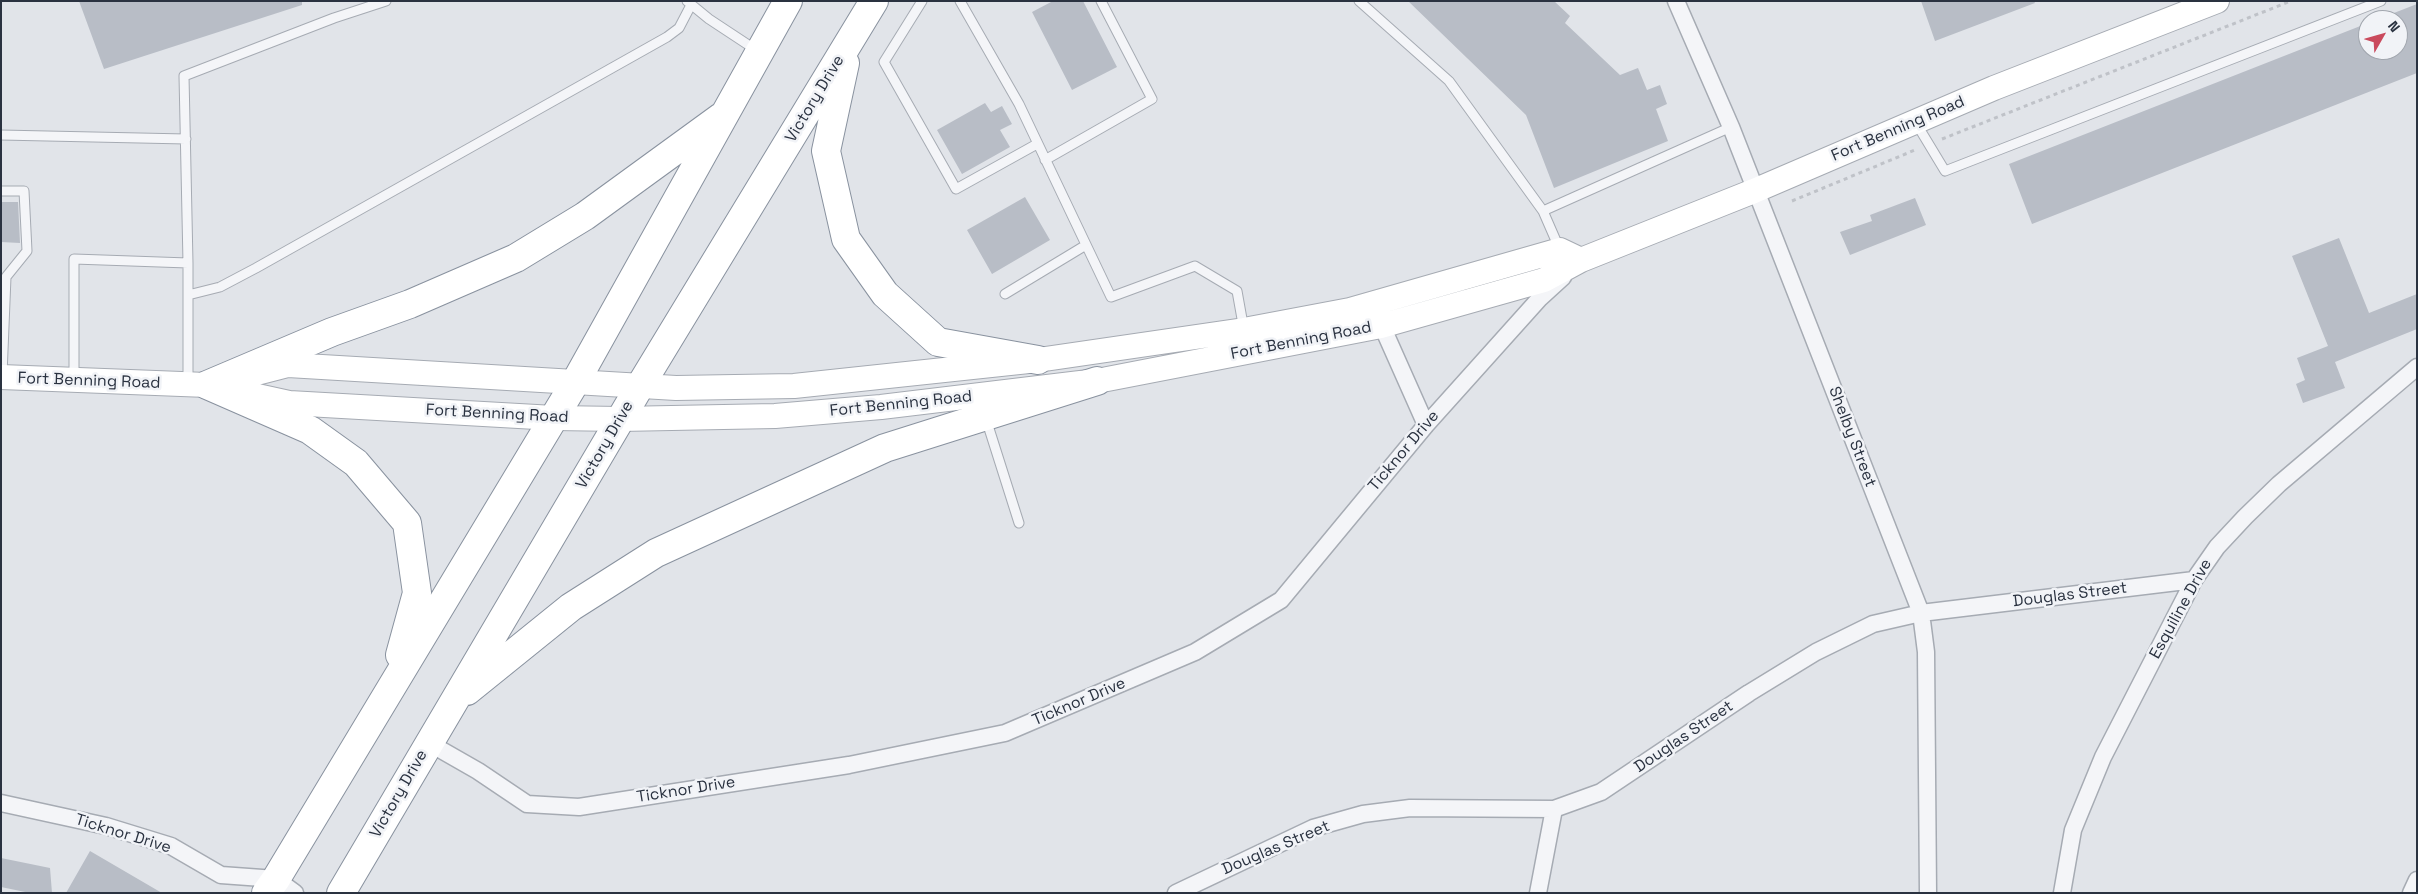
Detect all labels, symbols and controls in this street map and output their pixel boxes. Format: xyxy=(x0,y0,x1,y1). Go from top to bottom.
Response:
north arrow xyxy=(2358,10,2408,60)
text: N xyxy=(2384,17,2404,36)
street label: Victory Drive xyxy=(781,52,849,146)
street label: Fort Benning Road xyxy=(1828,92,1968,166)
street label: Fort Benning Road xyxy=(1229,318,1373,364)
street label: Fort Benning Road xyxy=(17,369,161,393)
street label: Shelby Street xyxy=(1824,384,1880,490)
street label: Fort Benning Road xyxy=(829,387,973,421)
street label: Victory Drive xyxy=(572,398,638,492)
street label: Fort Benning Road xyxy=(425,401,569,427)
street label: Ticknor Drive xyxy=(1365,407,1443,495)
street label: Esquiline Drive xyxy=(2146,556,2216,662)
street label: Douglas Street xyxy=(2012,578,2128,612)
street label: Ticknor Drive xyxy=(1029,674,1129,730)
street label: Douglas Street xyxy=(1631,697,1737,777)
street label: Victory Drive xyxy=(366,747,432,841)
street label: Ticknor Drive xyxy=(635,773,737,807)
street label: Ticknor Drive xyxy=(73,810,173,858)
street label: Douglas Street xyxy=(1219,817,1333,879)

